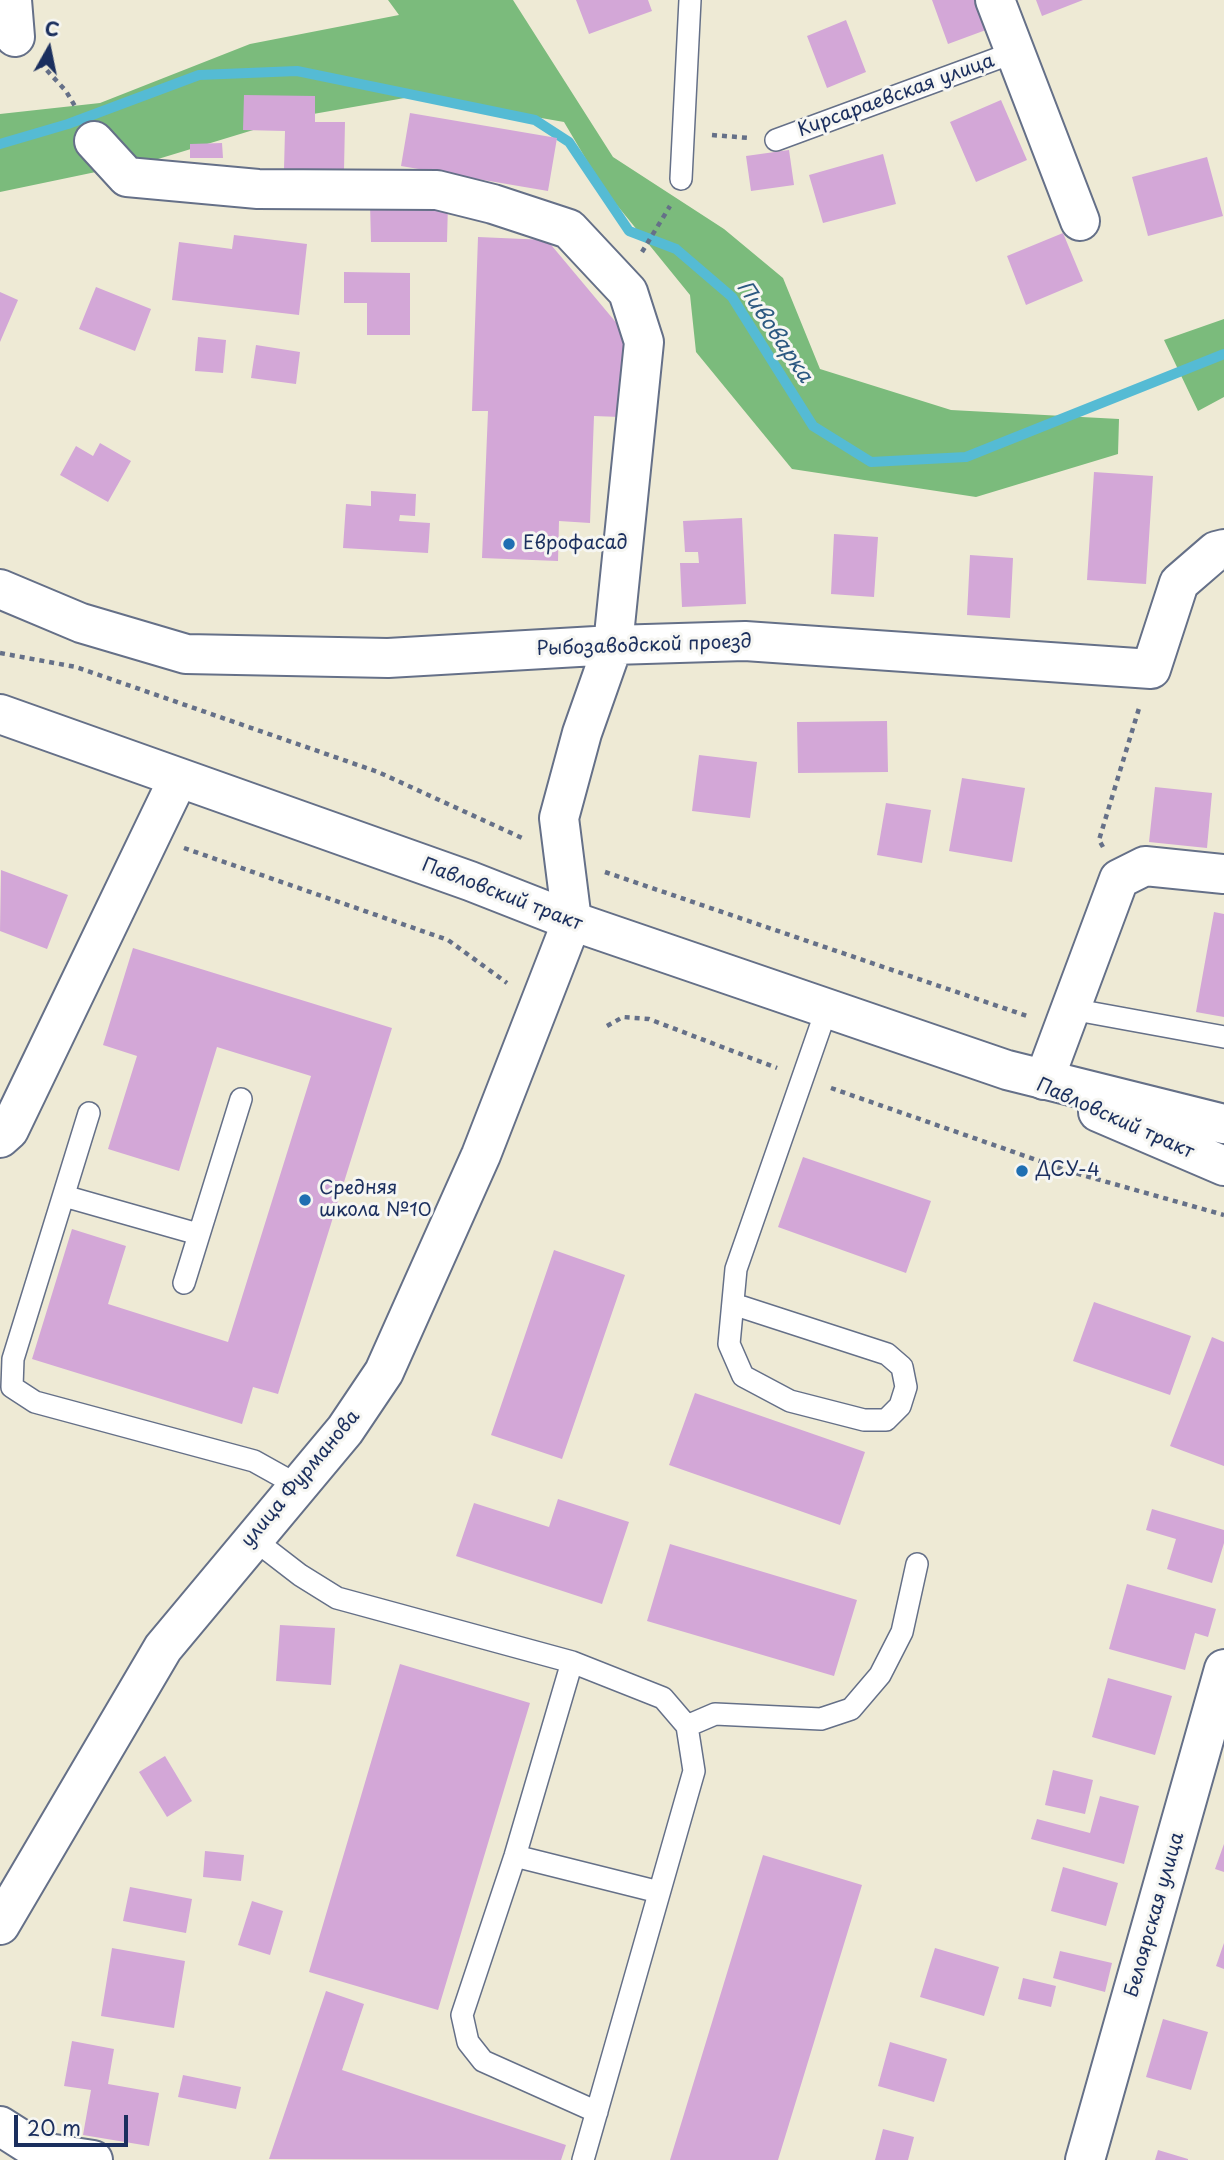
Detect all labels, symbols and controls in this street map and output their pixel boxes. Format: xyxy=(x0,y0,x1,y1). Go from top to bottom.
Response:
text: С xyxy=(43,13,62,43)
north arrow xyxy=(14,14,84,84)
street label: Кирсараевская улица xyxy=(794,50,998,142)
water label: Пивоварка xyxy=(731,276,817,388)
place label: Еврофасад xyxy=(523,533,628,555)
marker: Еврофасад xyxy=(501,536,517,552)
street label: Рыбозаводской проезд xyxy=(536,631,752,661)
street label: Павловский тракт xyxy=(419,854,585,936)
street label: Павловский тракт xyxy=(1033,1074,1197,1164)
place label: ДСУ-4 xyxy=(1036,1160,1100,1182)
marker: ДСУ-4 xyxy=(1014,1163,1030,1179)
place label: Средняя школа №10 xyxy=(319,1178,432,1222)
marker: Средняя школа №10 xyxy=(297,1192,313,1208)
street label: улица Фурманова xyxy=(237,1406,365,1552)
street label: Белоярская улица xyxy=(1121,1830,1189,2000)
scale bar xyxy=(18,2100,131,2144)
text: 20 m xyxy=(27,2111,81,2143)

